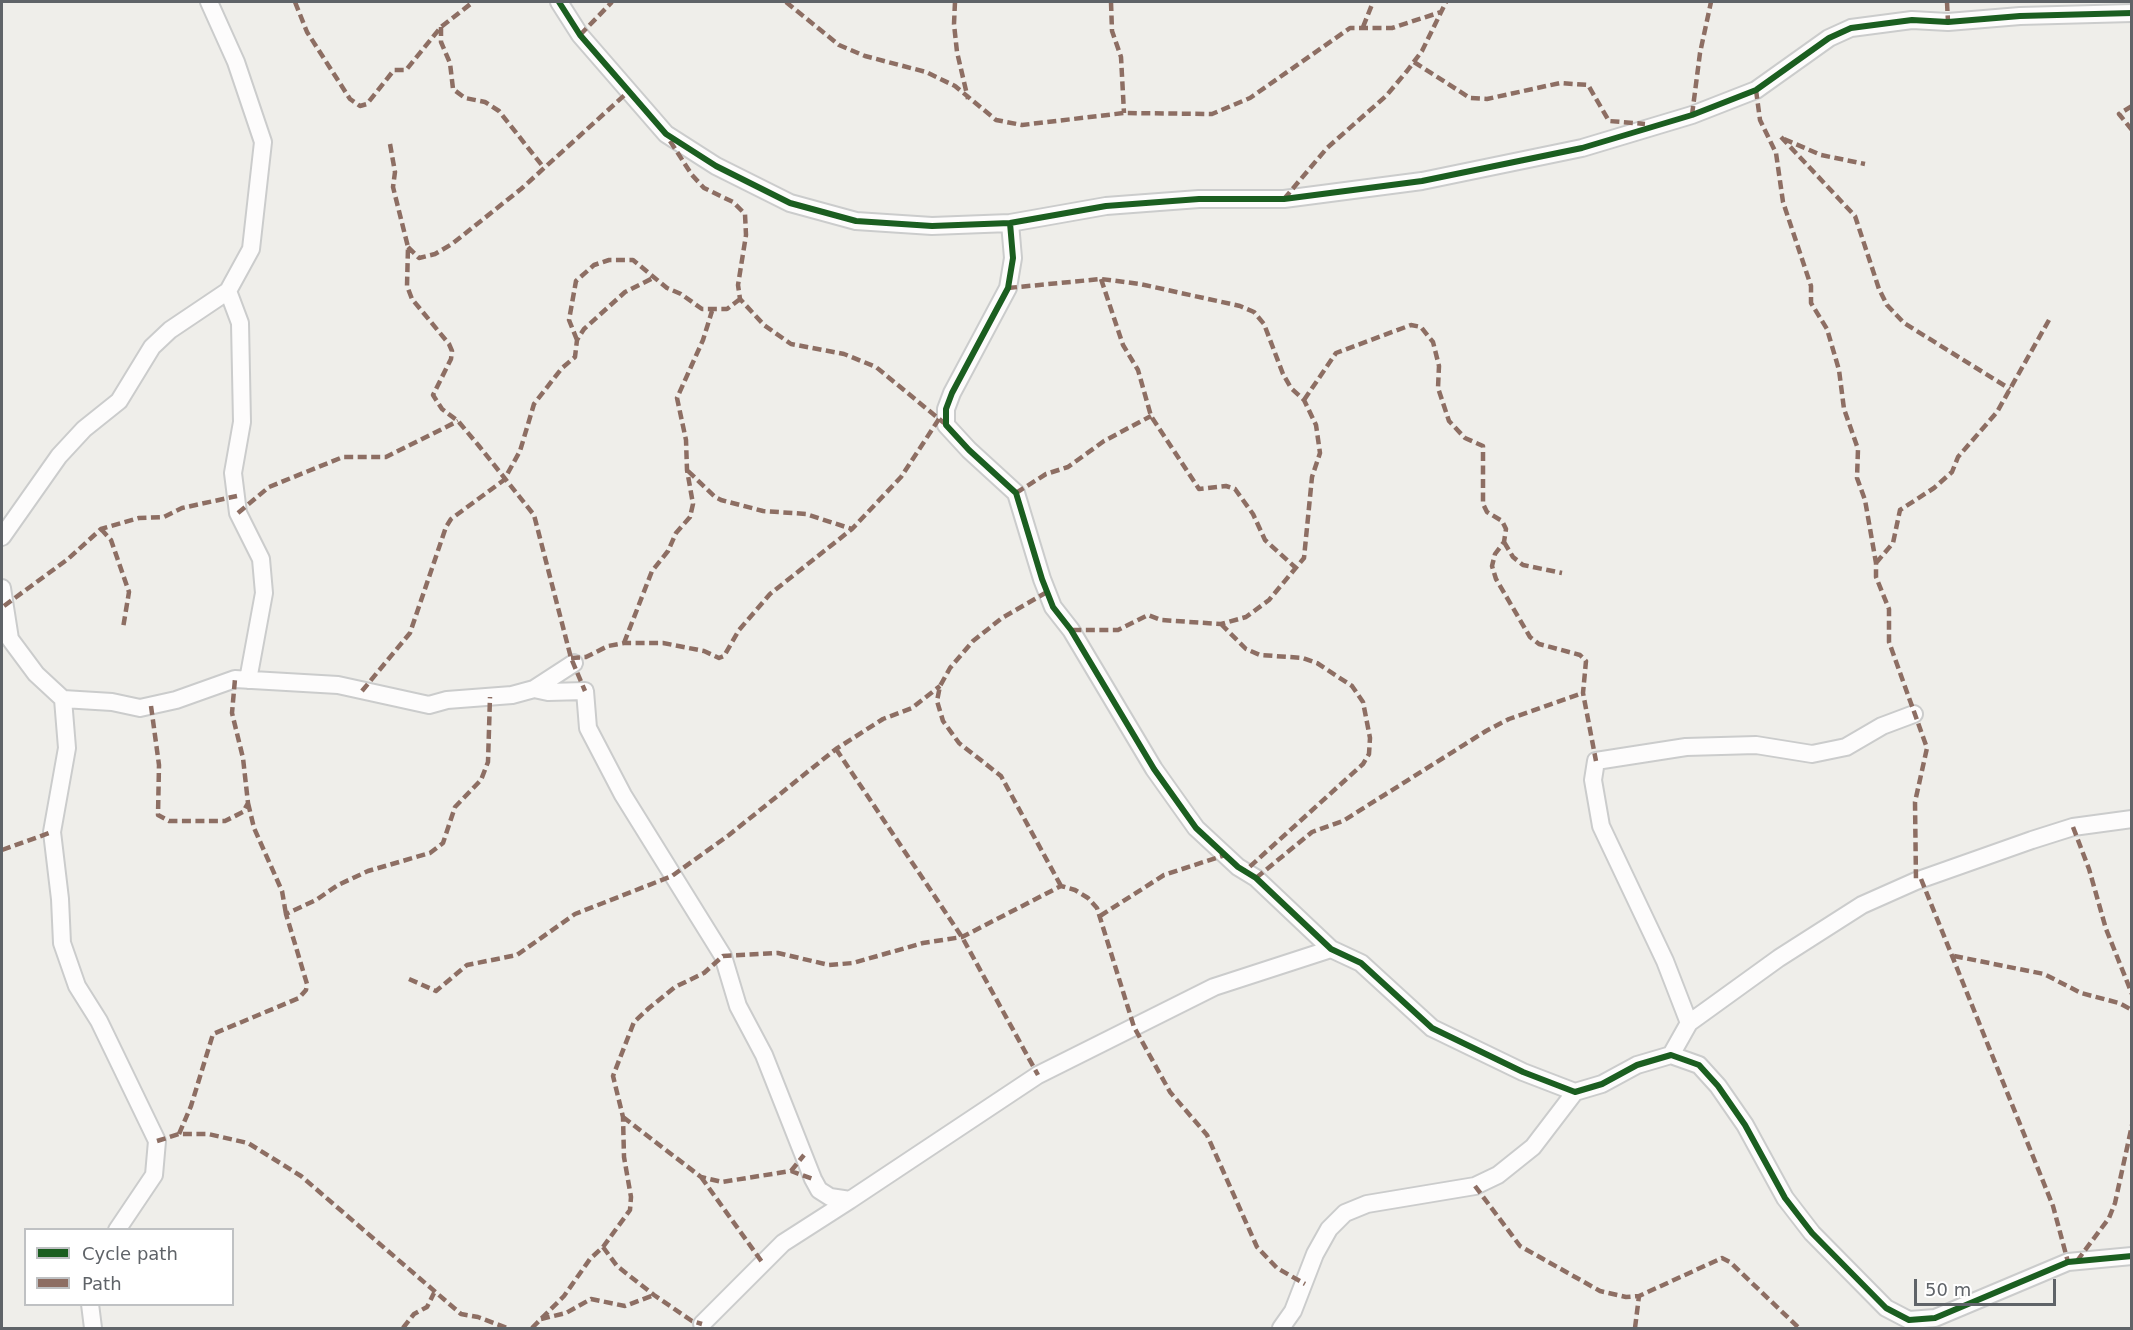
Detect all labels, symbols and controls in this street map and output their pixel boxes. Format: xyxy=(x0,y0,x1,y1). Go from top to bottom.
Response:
legend xyxy=(24,1228,234,1306)
text: Cycle path xyxy=(82,1243,178,1264)
scale bar xyxy=(1917,1267,2060,1305)
text: Path xyxy=(82,1273,122,1294)
text: 50 m xyxy=(1925,1279,1971,1300)

